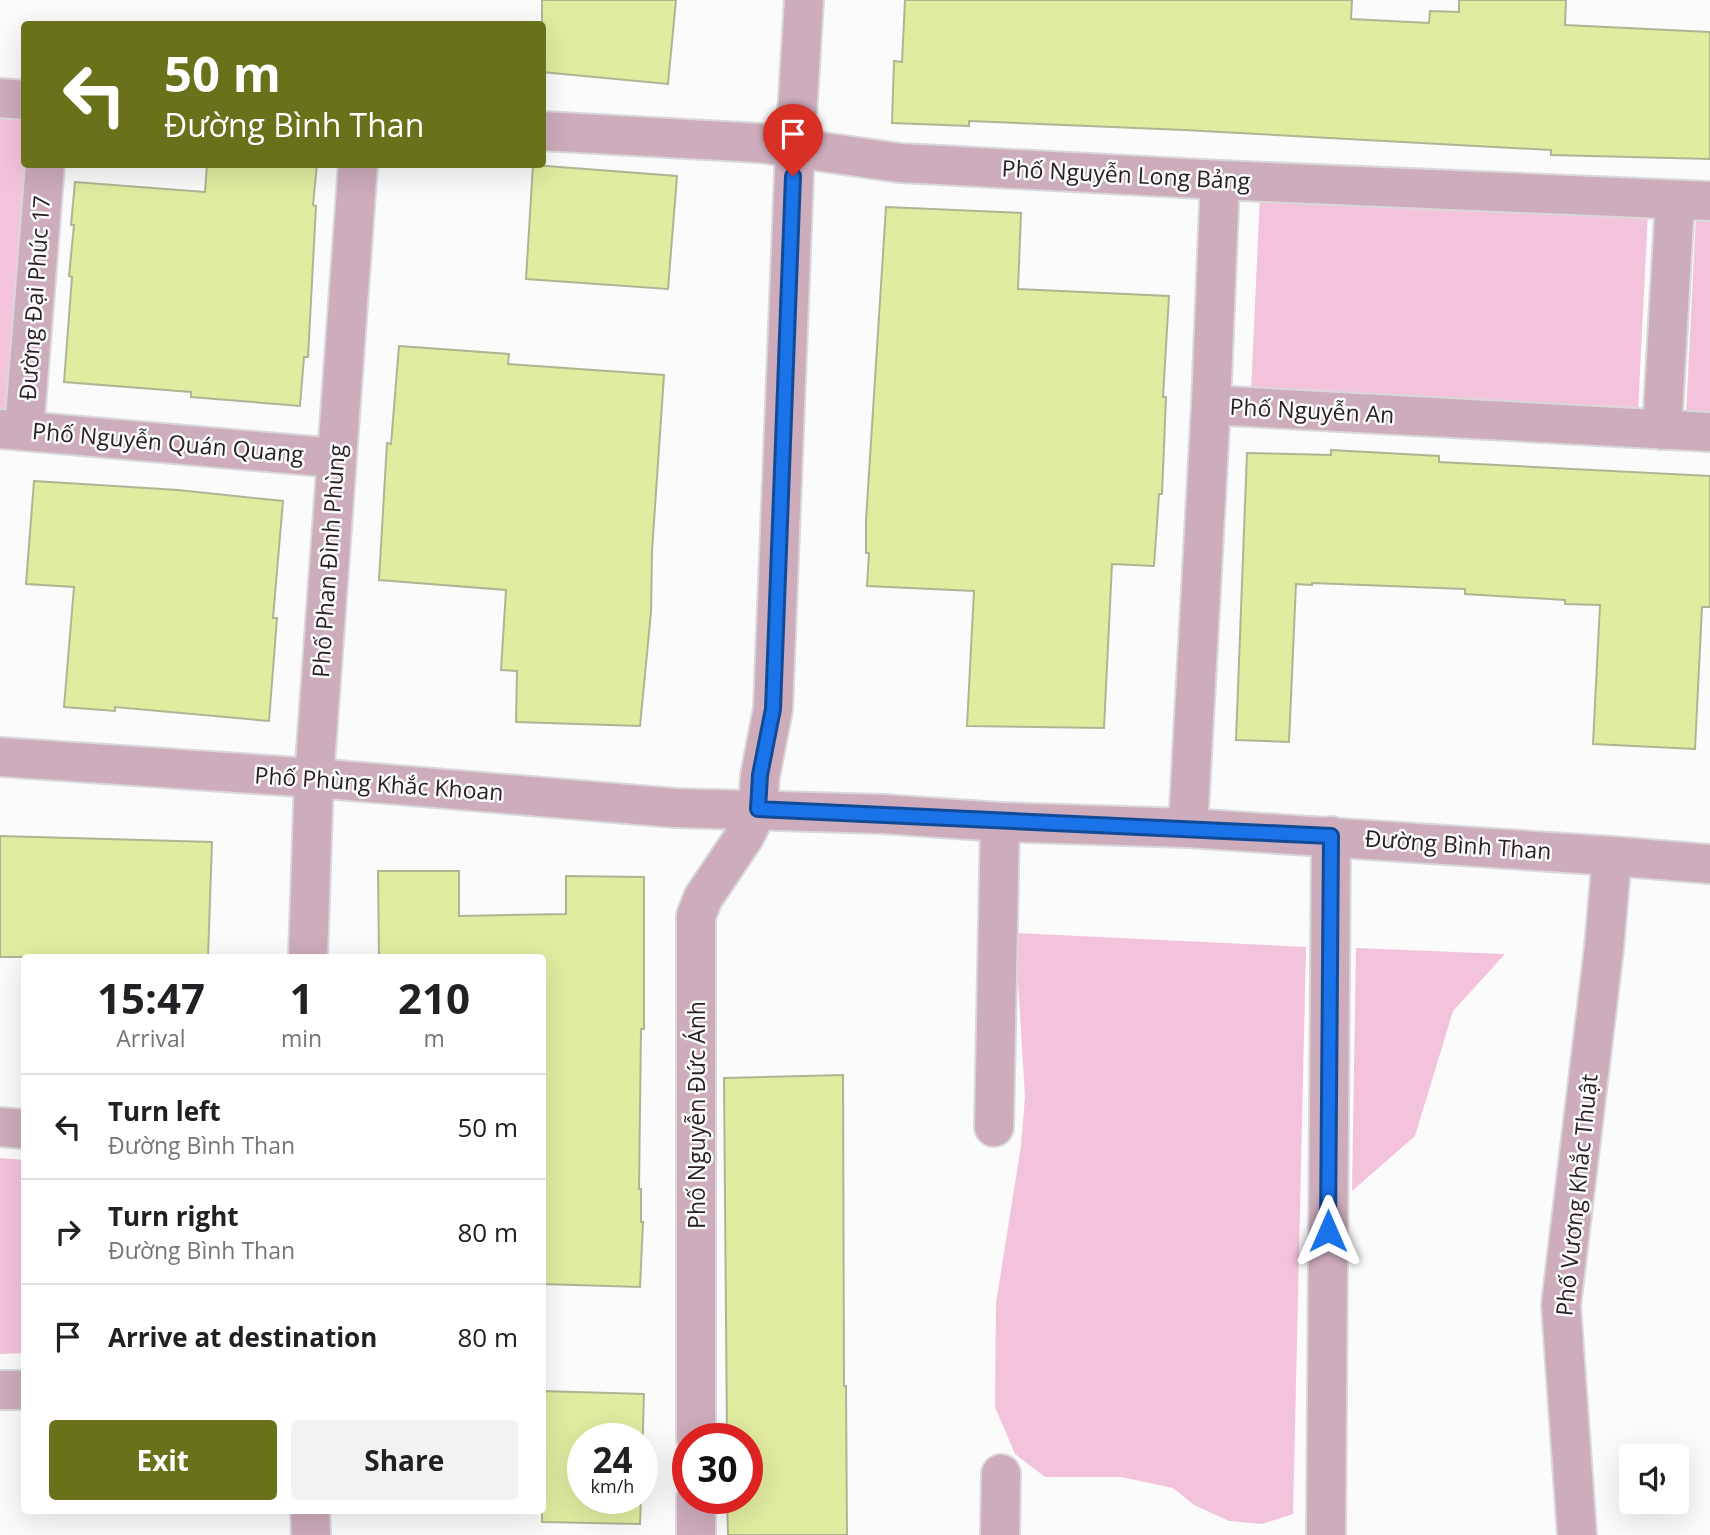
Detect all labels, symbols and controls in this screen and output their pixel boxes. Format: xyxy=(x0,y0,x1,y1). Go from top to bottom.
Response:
text: 50 m xyxy=(164,40,281,106)
icon: left xyxy=(49,49,140,140)
text: Đường Bình Than xyxy=(164,103,424,146)
pin xyxy=(763,104,823,176)
icon: arrive xyxy=(774,115,812,153)
street label: Phố Nguyễn Long Bảng xyxy=(1001,152,1252,197)
street label: Đường Đại Phúc 17 xyxy=(11,194,57,401)
street label: Phố Nguyễn An xyxy=(1229,390,1395,430)
street label: Phố Nguyễn Quán Quang xyxy=(31,414,306,470)
street label: Phố Phan Đình Phùng xyxy=(304,443,352,679)
street label: Phố Phùng Khắc Khoan xyxy=(254,758,505,808)
street label: Đường Bình Than xyxy=(1364,822,1552,866)
text: 15:47 xyxy=(97,969,205,1026)
text: 1 xyxy=(289,969,314,1026)
text: 210 xyxy=(398,969,470,1026)
street label: Phố Nguyễn Đức Ánh xyxy=(680,1001,712,1229)
text: Arrival xyxy=(116,1022,186,1054)
text: min xyxy=(281,1022,322,1054)
text: m xyxy=(423,1022,445,1054)
street label: Phố Vương Khắc Thuật xyxy=(1547,1072,1605,1317)
text: Turn left xyxy=(108,1093,220,1129)
icon: left xyxy=(49,1108,87,1146)
text: 50 m xyxy=(457,1109,518,1145)
text: Đường Bình Than xyxy=(108,1129,295,1161)
position arrow xyxy=(1291,1194,1365,1268)
text: Turn right xyxy=(108,1198,239,1234)
icon: right xyxy=(49,1213,87,1251)
text: 80 m xyxy=(457,1214,518,1250)
text: Đường Bình Than xyxy=(108,1234,295,1266)
icon: arrive xyxy=(49,1318,87,1356)
text: Arrive at destination xyxy=(108,1319,377,1355)
text: 80 m xyxy=(457,1319,518,1355)
button: Exit xyxy=(49,1420,277,1500)
button: Share xyxy=(291,1420,518,1500)
speed limit sign: 30 xyxy=(672,1423,763,1514)
text: 24 xyxy=(592,1436,633,1483)
map controls xyxy=(1619,1444,1689,1514)
button: sound xyxy=(1619,1444,1689,1514)
text: km/h xyxy=(591,1474,634,1498)

